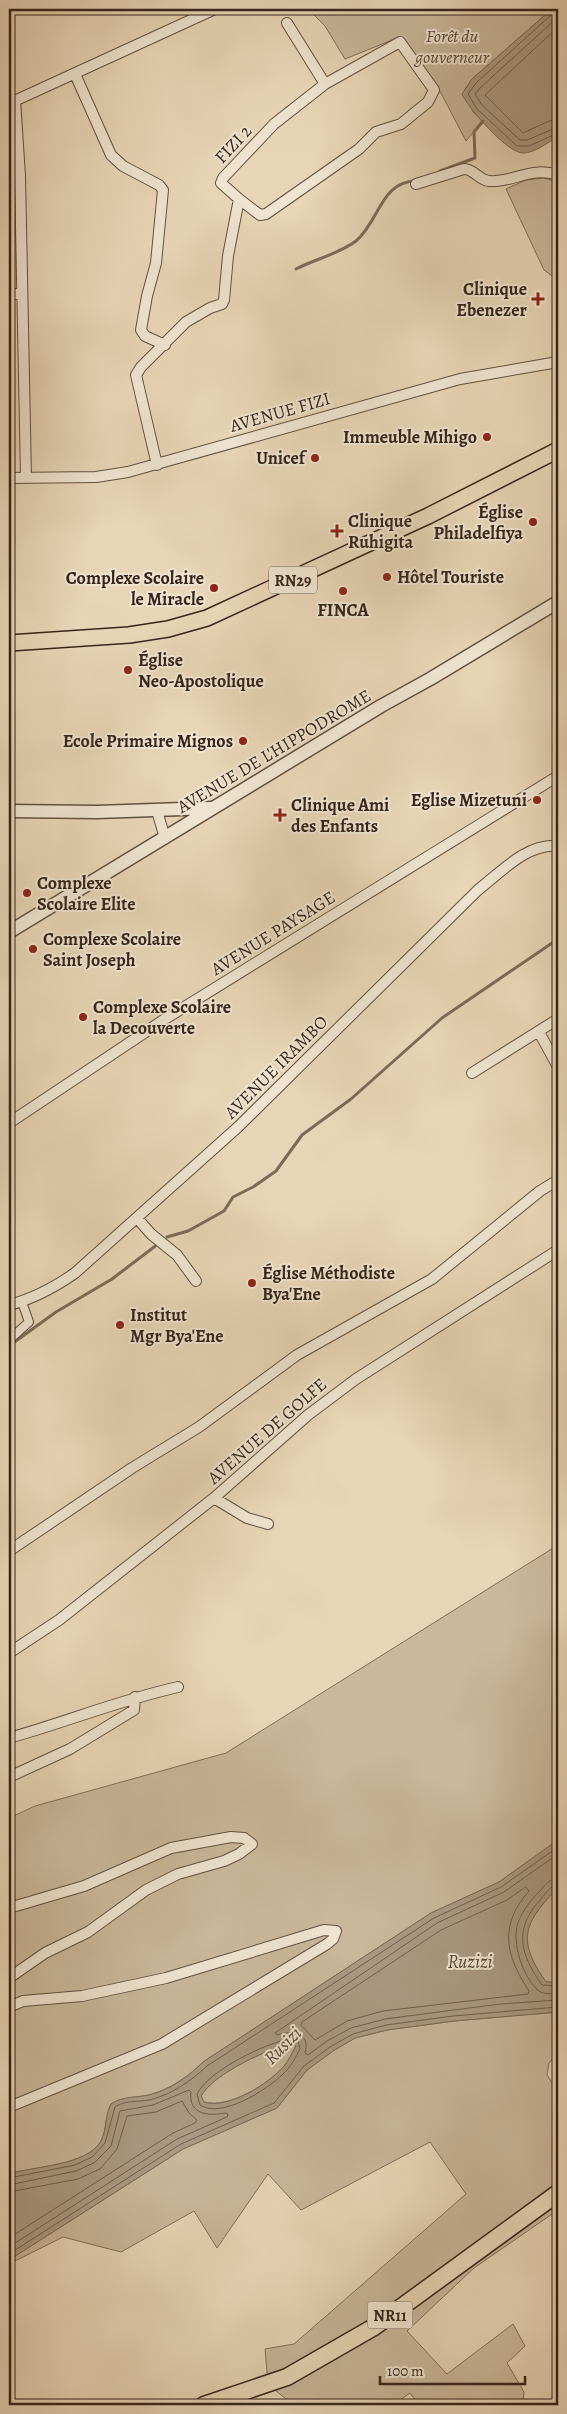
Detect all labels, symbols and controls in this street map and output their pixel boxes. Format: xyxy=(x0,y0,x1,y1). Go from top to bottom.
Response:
park label: Forêt du gouverneur xyxy=(413,24,490,69)
street label: FIZI 2 xyxy=(209,119,257,168)
place label: Clinique Ebenezer xyxy=(456,277,528,322)
marker: Clinique Ebenezer xyxy=(531,292,545,306)
street label: AVENUE FIZI xyxy=(226,386,333,438)
place label: Immeuble Mihigo xyxy=(343,425,477,449)
marker: Immeuble Mihigo xyxy=(481,431,493,443)
place label: Unicef xyxy=(256,446,308,470)
marker: Unicef xyxy=(309,452,321,464)
place label: Église Philadelfiya xyxy=(434,500,523,545)
place label: Clinique Ruhigita xyxy=(348,509,414,554)
marker: Église Philadelfiya xyxy=(527,516,539,528)
marker: Clinique Ruhigita xyxy=(330,524,344,538)
place label: Hôtel Touriste xyxy=(397,565,504,589)
place label: Complexe Scolaire le Miracle xyxy=(66,566,204,611)
road number: RN29 xyxy=(269,566,317,594)
marker: Hôtel Touriste xyxy=(381,571,393,583)
marker: Complexe Scolaire le Miracle xyxy=(208,582,220,594)
marker: FINCA xyxy=(337,585,349,597)
place label: FINCA xyxy=(317,598,369,622)
place label: Église Neo-Apostolique xyxy=(138,648,264,693)
marker: Église Neo-Apostolique xyxy=(122,664,134,676)
street label: AVENUE DE L'HIPPODROME xyxy=(172,683,375,819)
place label: Ecole Primaire Mignos xyxy=(63,729,233,753)
marker: Ecole Primaire Mignos xyxy=(237,735,249,747)
place label: Eglise Mizetuni xyxy=(411,788,527,812)
place label: Clinique Ami des Enfants xyxy=(291,793,389,838)
marker: Eglise Mizetuni xyxy=(531,794,543,806)
marker: Clinique Ami des Enfants xyxy=(273,808,287,822)
place label: Complexe Scolaire Elite xyxy=(37,871,136,916)
street label: AVENUE PAYSAGE xyxy=(205,885,340,981)
marker: Complexe Scolaire Elite xyxy=(21,887,33,899)
place label: Complexe Scolaire Saint Joseph xyxy=(43,927,181,972)
marker: Complexe Scolaire Saint Joseph xyxy=(27,943,39,955)
place label: Complexe Scolaire la Decouverte xyxy=(93,995,231,1040)
street label: AVENUE IRAMBO xyxy=(218,1010,333,1125)
marker: Complexe Scolaire la Decouverte xyxy=(77,1011,89,1023)
place label: Église Méthodiste Bya'Ene xyxy=(262,1261,395,1306)
marker: Église Méthodiste Bya'Ene xyxy=(246,1277,258,1289)
place label: Institut Mgr Bya'Ene xyxy=(130,1303,224,1348)
marker: Institut Mgr Bya'Ene xyxy=(114,1319,126,1331)
street label: AVENUE DE GOLFE xyxy=(201,1373,332,1490)
water label: Ruzizi xyxy=(448,1949,492,1975)
water label: Rusizi xyxy=(258,2021,307,2070)
road number: NR11 xyxy=(368,2302,412,2328)
scale bar xyxy=(380,2354,524,2386)
text: 100 m xyxy=(387,2361,424,2381)

